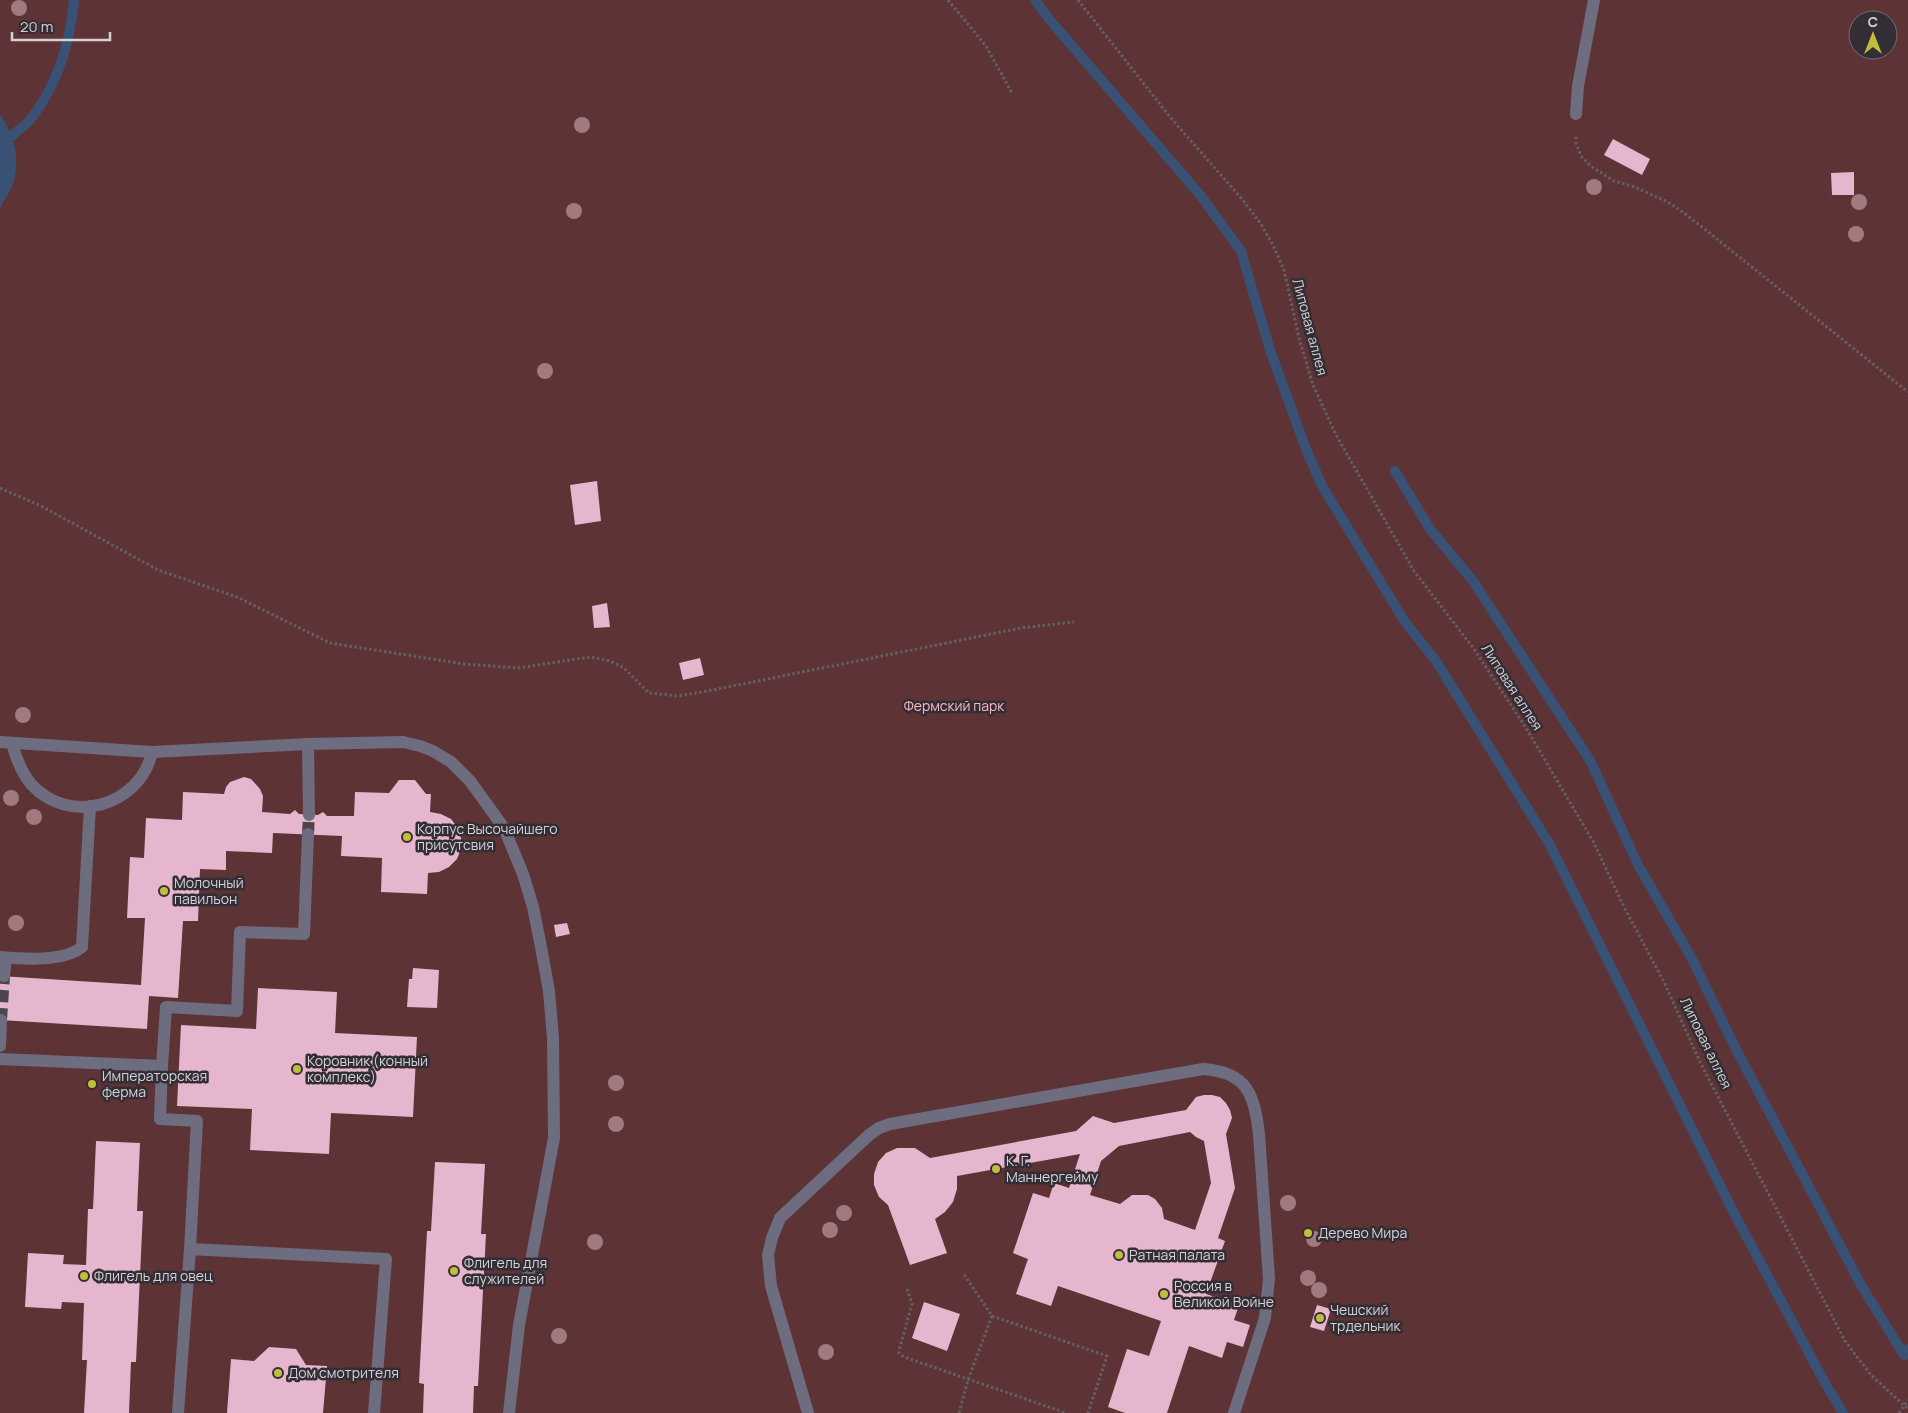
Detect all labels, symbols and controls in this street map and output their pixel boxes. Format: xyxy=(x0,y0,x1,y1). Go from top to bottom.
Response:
scale bar xyxy=(12,10,110,42)
north arrow xyxy=(1848,10,1898,60)
text: С xyxy=(1868,12,1878,31)
text: 20 m xyxy=(20,16,53,37)
street label: Липовая аллея xyxy=(1288,276,1333,377)
street label: Липовая аллея xyxy=(1477,640,1547,734)
park label: Фермский парк xyxy=(904,696,1005,715)
place label: Корпус Высочайшего присутсвия xyxy=(417,819,558,854)
marker: Корпус Высочайшего присутсвия xyxy=(401,831,413,843)
place label: Молочный павильон xyxy=(174,873,244,908)
marker: Молочный павильон xyxy=(158,885,170,897)
street label: Липовая аллея xyxy=(1676,994,1737,1092)
place label: Коровник (конный комплекс) xyxy=(307,1051,428,1086)
marker: Коровник (конный комплекс) xyxy=(291,1063,303,1075)
place label: Императорская ферма xyxy=(102,1066,207,1101)
marker: Императорская ферма xyxy=(86,1078,98,1090)
place label: К. Г. Маннергейму xyxy=(1006,1151,1099,1186)
marker: К. Г. Маннергейму xyxy=(990,1163,1002,1175)
place label: Дерево Мира xyxy=(1318,1223,1407,1242)
marker: Дерево Мира xyxy=(1302,1227,1314,1239)
place label: Ратная палата xyxy=(1129,1245,1225,1264)
marker: Ратная палата xyxy=(1113,1249,1125,1261)
place label: Флигель для служителей xyxy=(464,1253,547,1288)
marker: Флигель для служителей xyxy=(448,1265,460,1277)
place label: Флигель для овец xyxy=(94,1266,213,1285)
marker: Флигель для овец xyxy=(78,1270,90,1282)
place label: Россия в Великой Войне xyxy=(1174,1276,1274,1311)
marker: Россия в Великой Войне xyxy=(1158,1288,1170,1300)
place label: Чешский трдельник xyxy=(1330,1300,1402,1335)
marker: Чешский трдельник xyxy=(1314,1312,1326,1324)
place label: Дом смотрителя xyxy=(288,1363,399,1382)
marker: Дом смотрителя xyxy=(272,1367,284,1379)

